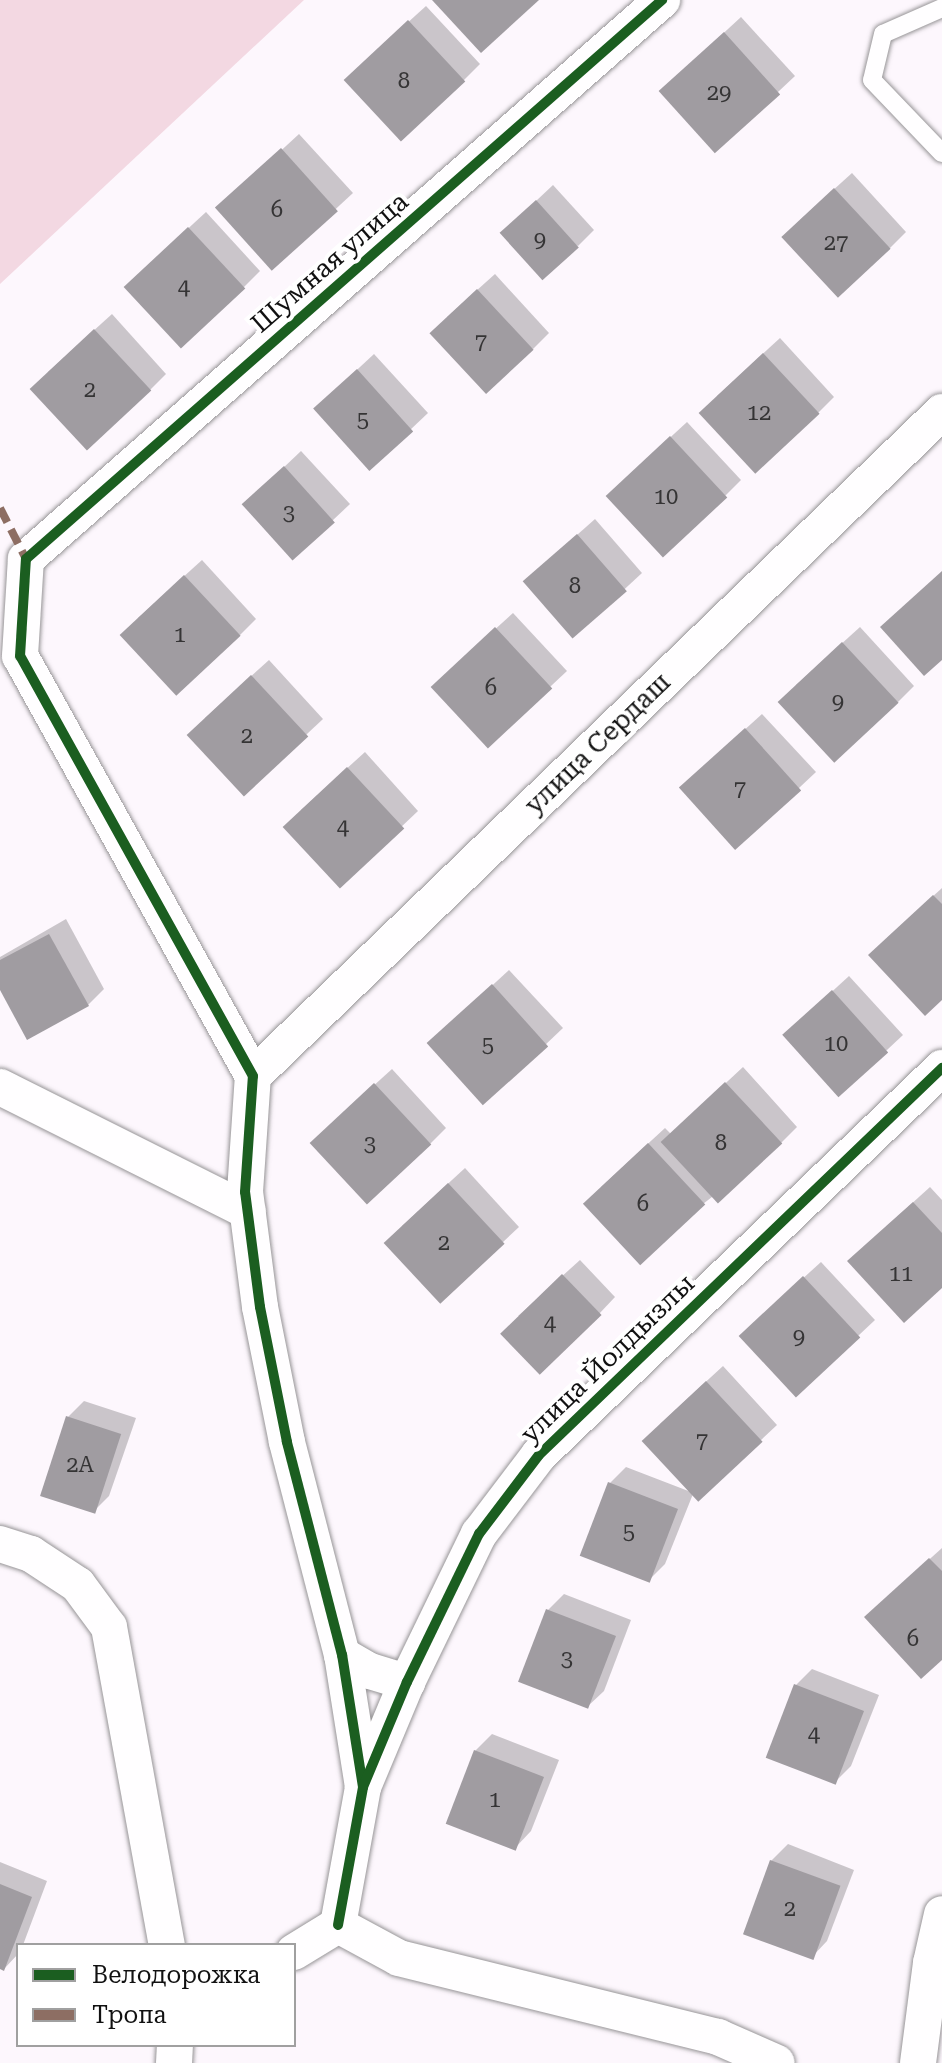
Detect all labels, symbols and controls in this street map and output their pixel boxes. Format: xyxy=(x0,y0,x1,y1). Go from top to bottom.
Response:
house number: 8 xyxy=(398,68,410,94)
house number: 29 xyxy=(707,80,731,106)
street label: Шумная улица xyxy=(245,186,415,340)
house number: 6 xyxy=(271,197,283,223)
house number: 9 xyxy=(534,227,546,253)
house number: 27 xyxy=(824,230,848,256)
house number: 4 xyxy=(178,275,190,301)
house number: 7 xyxy=(475,329,487,355)
house number: 2 xyxy=(84,377,96,403)
house number: 12 xyxy=(747,400,771,426)
house number: 5 xyxy=(357,407,369,433)
house number: 10 xyxy=(654,484,678,510)
house number: 3 xyxy=(283,500,295,526)
house number: 8 xyxy=(569,573,581,599)
house number: 1 xyxy=(174,622,186,648)
street label: улица Сердаш xyxy=(519,667,677,821)
house number: 6 xyxy=(485,675,497,701)
house number: 9 xyxy=(832,689,844,715)
house number: 2 xyxy=(241,723,253,749)
house number: 7 xyxy=(734,776,746,802)
house number: 4 xyxy=(337,815,349,841)
house number: 10 xyxy=(824,1031,848,1057)
house number: 5 xyxy=(482,1032,494,1058)
house number: 8 xyxy=(715,1130,727,1156)
house number: 3 xyxy=(364,1131,376,1157)
house number: 6 xyxy=(637,1191,649,1217)
house number: 2 xyxy=(438,1230,450,1256)
house number: 11 xyxy=(889,1261,913,1287)
street label: улица Йолдызлы xyxy=(515,1268,701,1450)
house number: 4 xyxy=(544,1311,556,1337)
house number: 9 xyxy=(793,1324,805,1350)
house number: 7 xyxy=(696,1428,708,1454)
house number: 2А xyxy=(66,1452,94,1478)
house number: 5 xyxy=(623,1519,635,1545)
house number: 6 xyxy=(907,1626,919,1652)
house number: 3 xyxy=(561,1646,573,1672)
house number: 4 xyxy=(808,1722,820,1748)
house number: 1 xyxy=(489,1787,501,1813)
house number: 2 xyxy=(784,1896,796,1922)
legend xyxy=(16,1943,296,2047)
text: Велодорожка xyxy=(92,1961,260,1989)
text: Тропа xyxy=(92,2001,167,2029)

